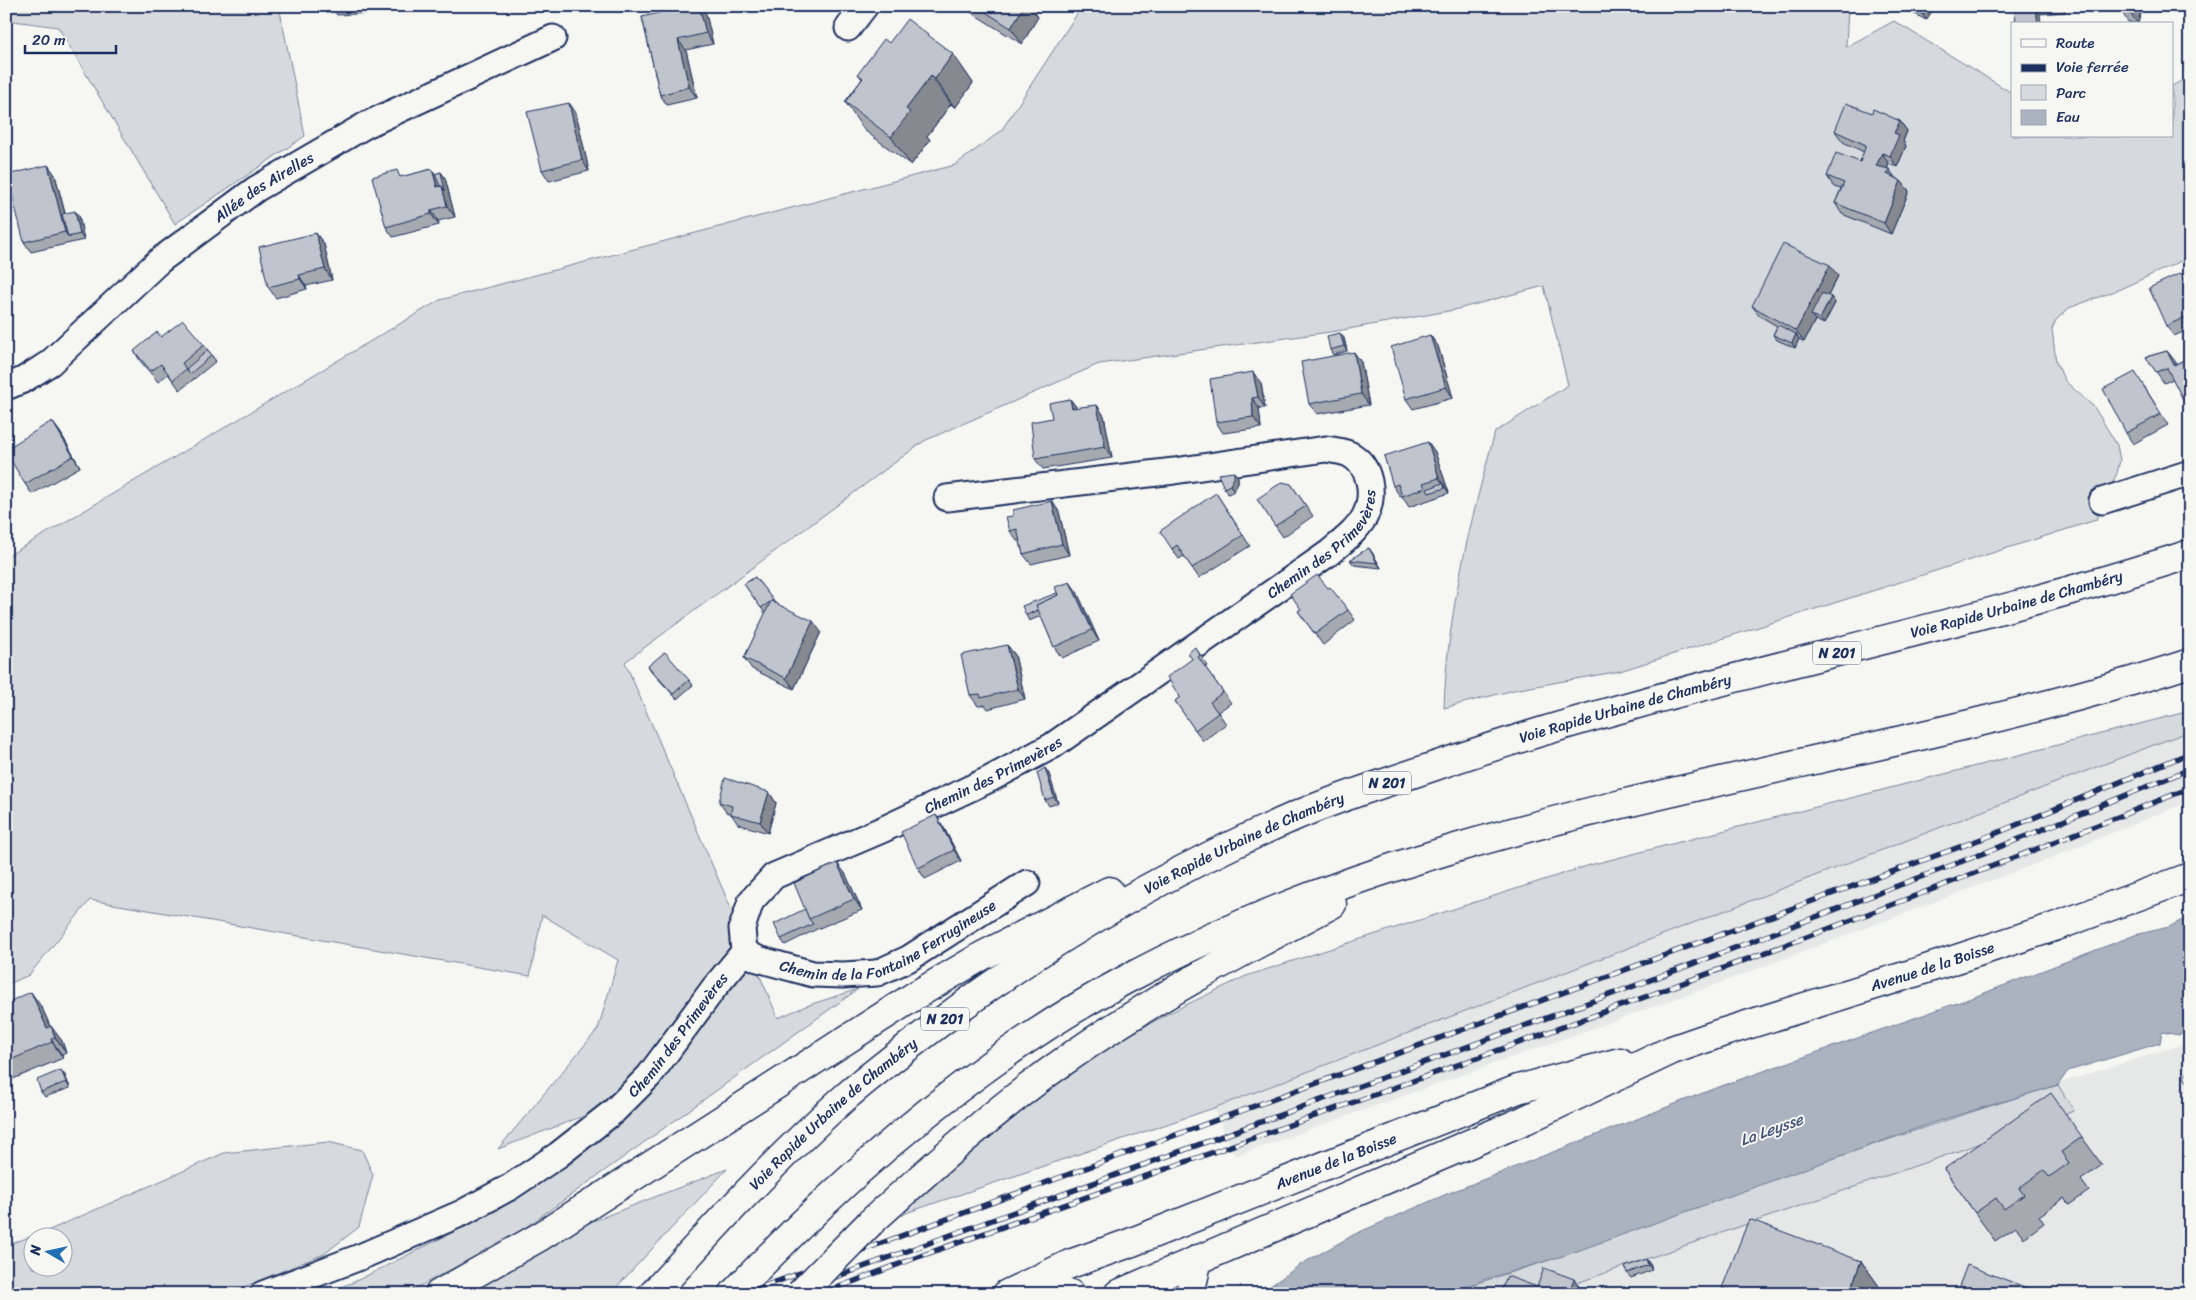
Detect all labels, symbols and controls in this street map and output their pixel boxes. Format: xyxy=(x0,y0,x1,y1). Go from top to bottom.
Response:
scale bar xyxy=(25,22,116,54)
legend xyxy=(2011,22,2174,138)
text: 20 m xyxy=(32,27,66,53)
text: Route xyxy=(2056,30,2095,56)
text: Voie ferrée xyxy=(2056,54,2129,80)
text: Parc xyxy=(2056,80,2086,106)
text: Eau xyxy=(2056,104,2080,130)
street label: Allée des Airelles xyxy=(207,145,319,230)
street label: Chemin des Primevères xyxy=(1261,490,1383,606)
street label: Voie Rapide Urbaine de Chambéry xyxy=(1908,563,2126,646)
road number: N 201 xyxy=(1813,641,1861,664)
street label: Voie Rapide Urbaine de Chambéry xyxy=(1516,666,1734,751)
street label: Chemin des Primevères xyxy=(920,729,1068,821)
road number: N 201 xyxy=(1363,771,1411,794)
street label: Voie Rapide Urbaine de Chambéry xyxy=(1139,785,1348,901)
street label: Chemin de la Fontaine Ferrugineuse xyxy=(777,893,1002,988)
street label: Avenue de la Boisse xyxy=(1866,934,1998,999)
street label: Chemin des Primevères xyxy=(621,967,735,1104)
road number: N 201 xyxy=(921,1008,969,1030)
street label: Voie Rapide Urbaine de Chambéry xyxy=(743,1031,923,1196)
water label: La Leysse xyxy=(1736,1104,1809,1154)
street label: Avenue de la Boisse xyxy=(1270,1125,1401,1197)
north arrow xyxy=(22,1228,72,1278)
text: N xyxy=(22,1243,49,1258)

